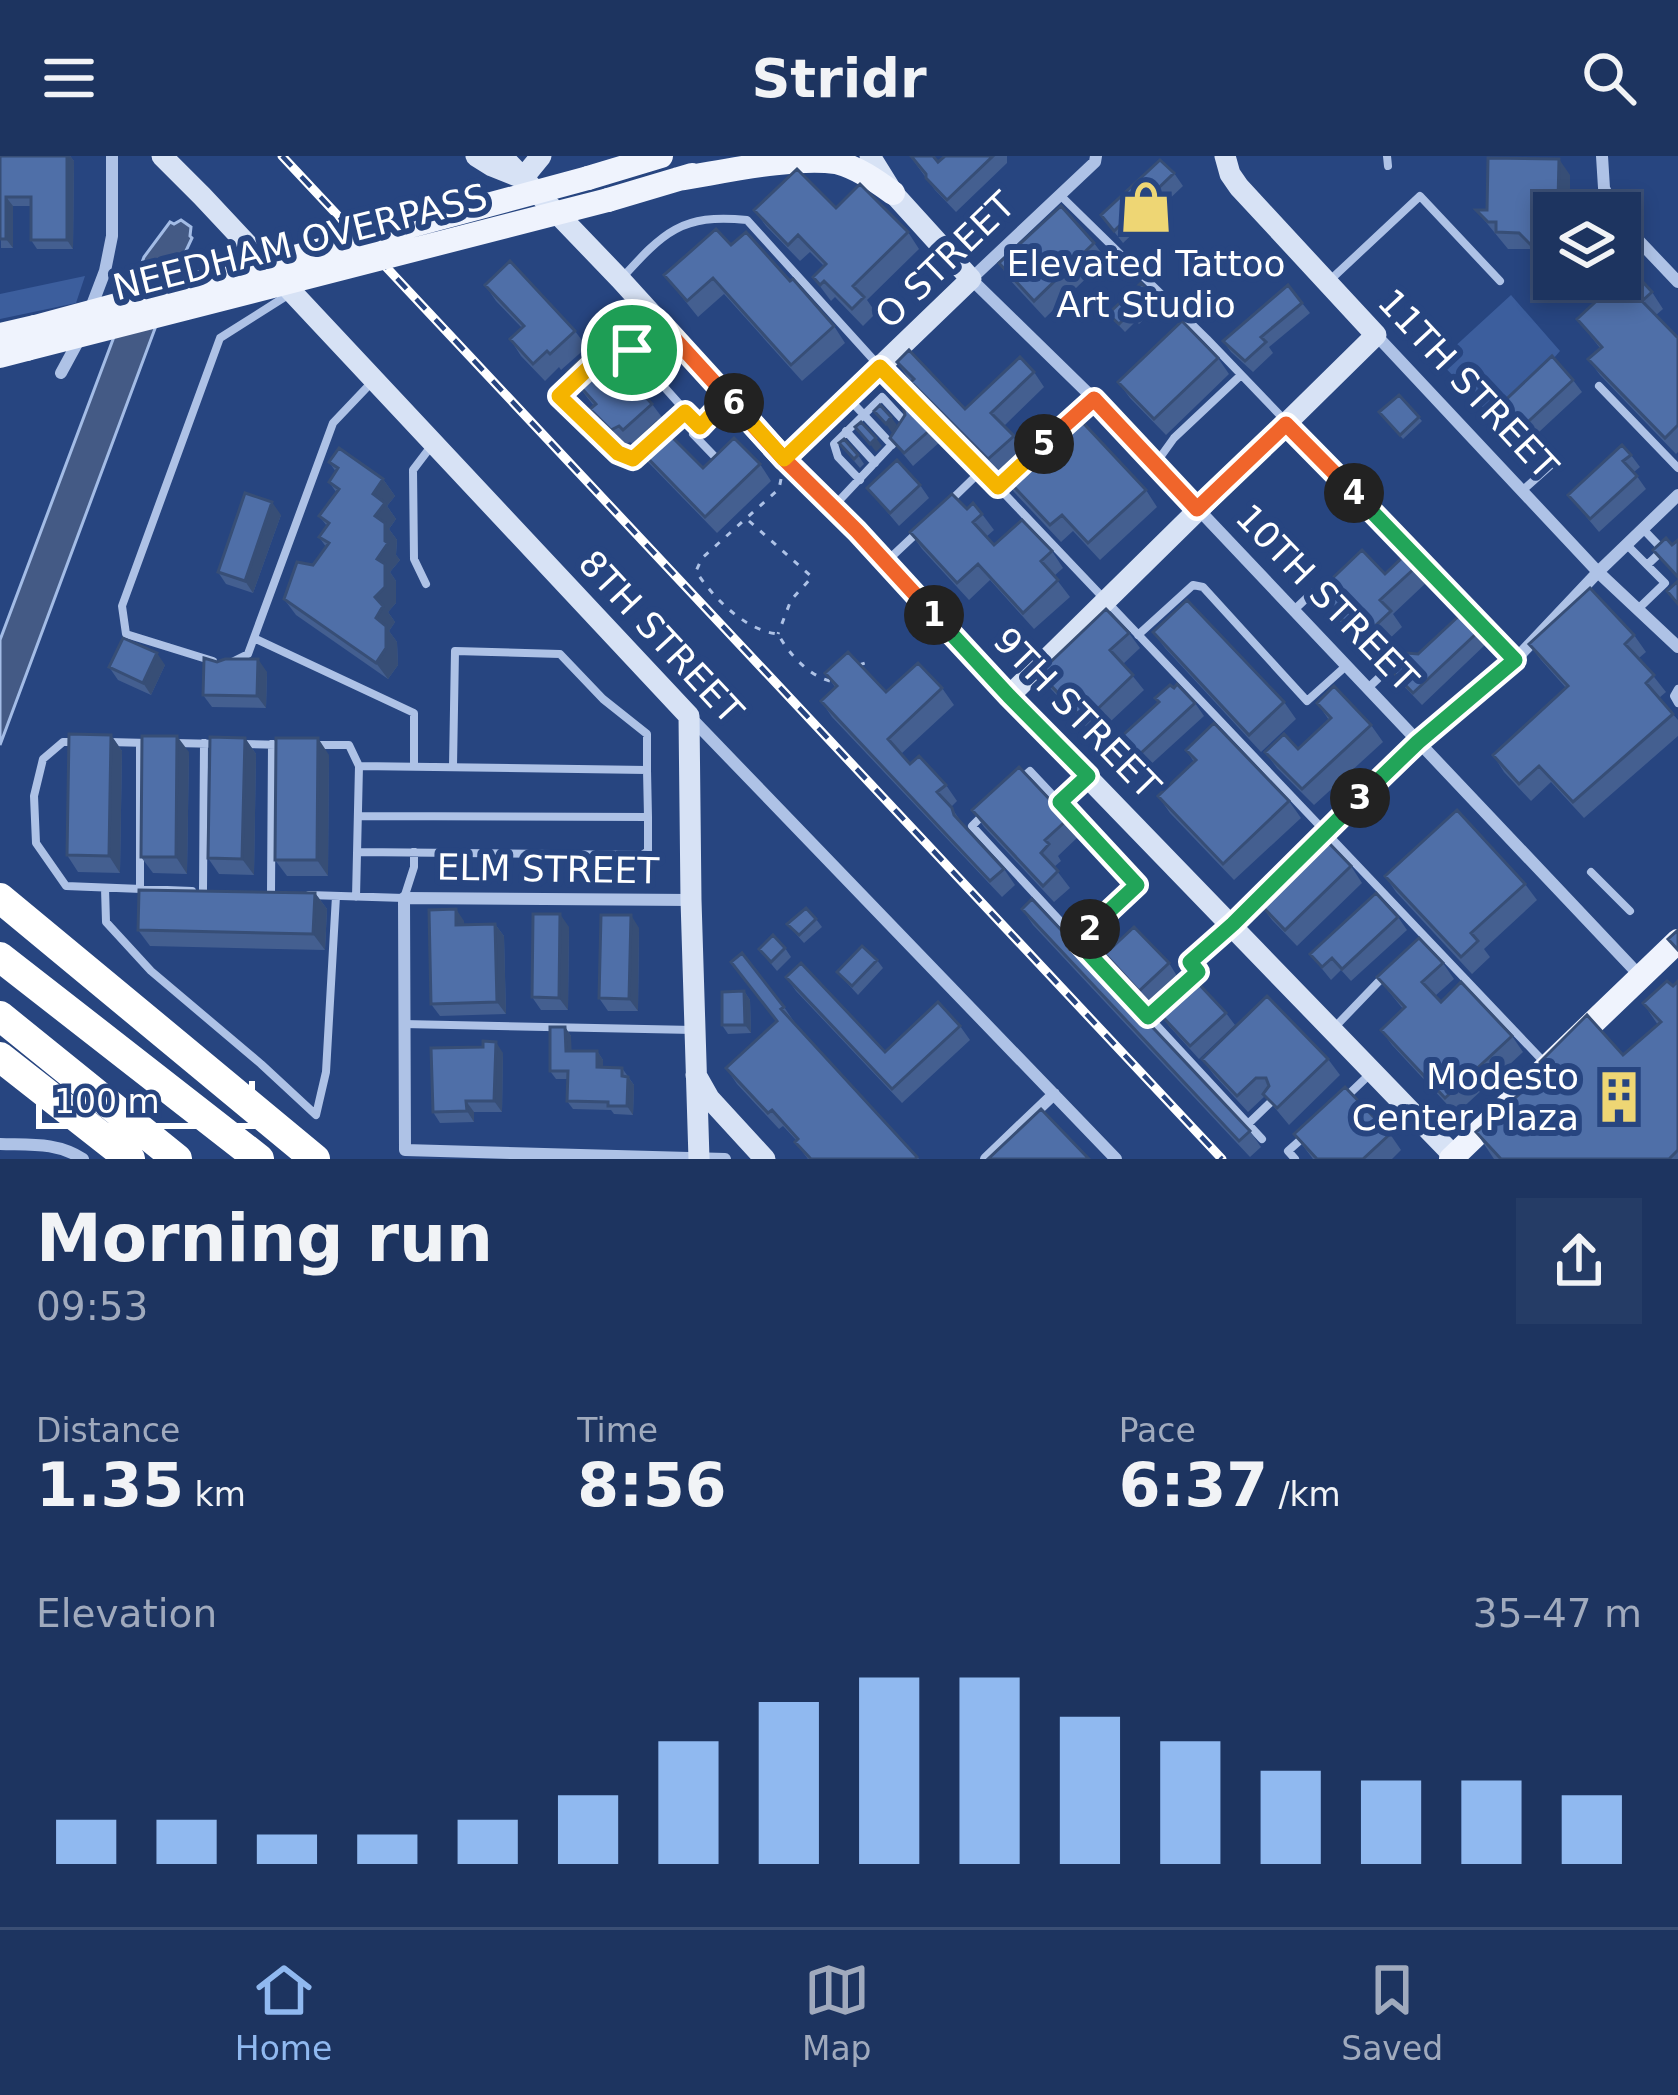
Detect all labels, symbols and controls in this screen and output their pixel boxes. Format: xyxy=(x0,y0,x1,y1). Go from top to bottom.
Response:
icon: menu xyxy=(36,45,102,111)
icon: search xyxy=(1576,45,1642,111)
text: Stridr xyxy=(751,47,927,110)
street label: NEEDHAM OVERPASS xyxy=(109,176,491,308)
shop icon: Elevated Tattoo Art Studio xyxy=(1117,178,1175,236)
street label: O STREET xyxy=(867,183,1024,336)
map controls xyxy=(1533,192,1641,300)
button: layers xyxy=(1533,192,1641,300)
place label: Elevated Tattoo Art Studio xyxy=(1006,243,1286,325)
street label: 11TH STREET xyxy=(1370,281,1567,488)
pin xyxy=(581,299,683,401)
icon: arrive xyxy=(599,317,665,383)
pin: 6 xyxy=(704,373,764,433)
text: 6 xyxy=(723,383,745,422)
pin: 5 xyxy=(1014,414,1074,474)
text: 5 xyxy=(1033,424,1055,463)
pin: 4 xyxy=(1324,463,1384,523)
text: 4 xyxy=(1343,473,1365,512)
street label: 10TH STREET xyxy=(1228,496,1427,701)
street label: 8TH STREET xyxy=(571,542,752,732)
pin: 1 xyxy=(904,585,964,645)
text: 1 xyxy=(923,595,945,634)
street label: 9TH STREET xyxy=(986,619,1169,807)
pin: 3 xyxy=(1330,768,1390,828)
text: 3 xyxy=(1349,778,1371,817)
street label: ELM STREET xyxy=(436,847,661,891)
pin: 2 xyxy=(1060,899,1120,959)
text: 2 xyxy=(1079,909,1101,948)
place label: Modesto Center Plaza xyxy=(1352,1056,1579,1138)
building icon: Modesto Center Plaza xyxy=(1590,1068,1648,1126)
scale bar xyxy=(36,1075,255,1128)
text: 100 m xyxy=(54,1082,160,1121)
button: share xyxy=(1516,1198,1642,1324)
text: Morning run xyxy=(36,1200,493,1277)
text: 09:53 xyxy=(36,1284,148,1329)
text: Distance xyxy=(36,1411,180,1450)
text: Time xyxy=(577,1411,658,1450)
text: Pace xyxy=(1119,1411,1196,1450)
text: 1.35 xyxy=(36,1450,184,1520)
text: 8:56 xyxy=(577,1450,727,1520)
text: 6:37 xyxy=(1119,1450,1268,1520)
text: km xyxy=(184,1475,246,1514)
text: /km xyxy=(1268,1475,1341,1514)
text: Elevation xyxy=(36,1591,217,1636)
text: 35–47 m xyxy=(1473,1591,1642,1636)
tab: Home xyxy=(235,1957,332,2068)
tab: Map xyxy=(802,1957,872,2068)
tab: Saved xyxy=(1341,1957,1443,2068)

